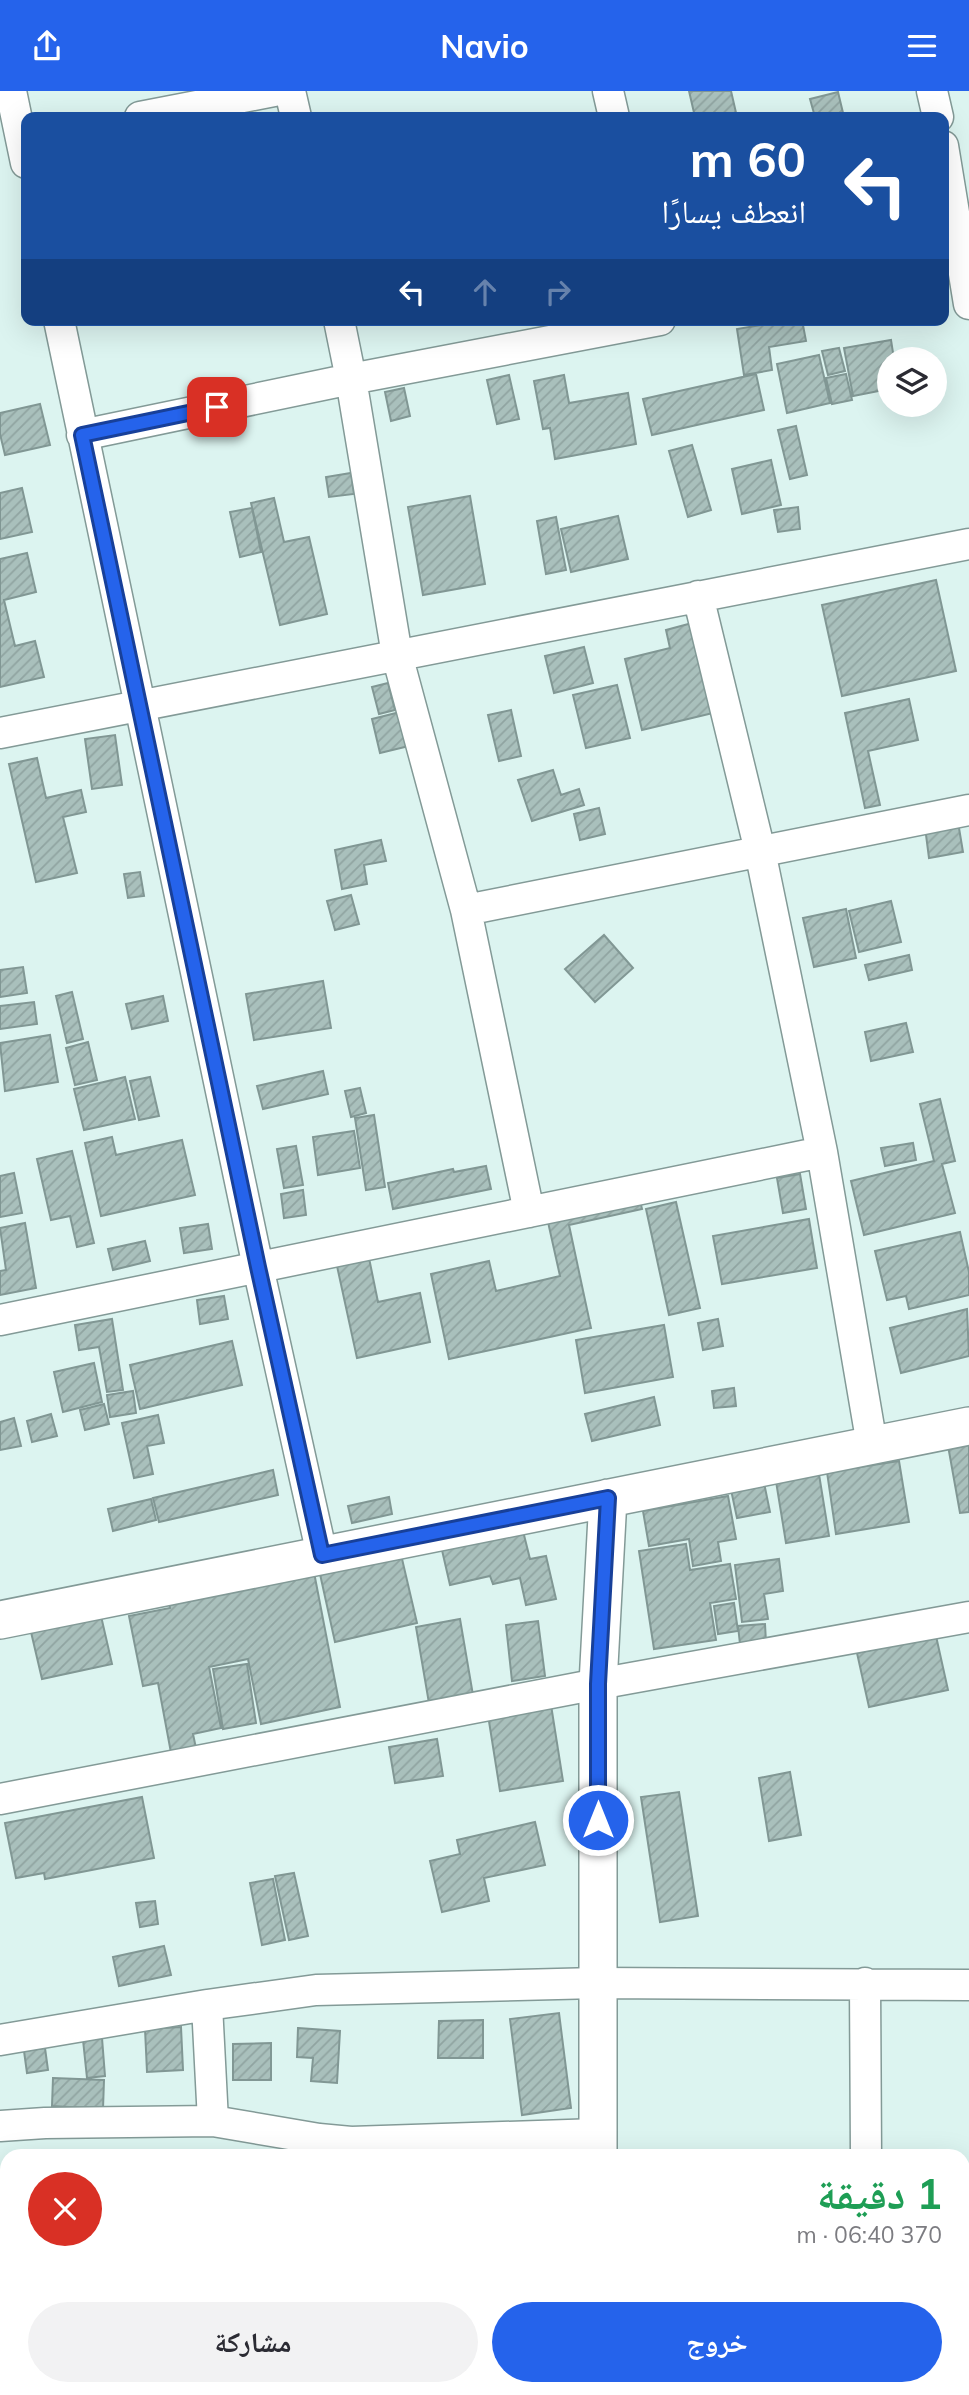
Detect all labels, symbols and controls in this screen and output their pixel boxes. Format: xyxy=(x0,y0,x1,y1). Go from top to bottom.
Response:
text: Navio xyxy=(440,26,529,66)
icon: share xyxy=(28,27,66,65)
icon: menu xyxy=(903,27,941,65)
text: 60 m xyxy=(690,128,806,189)
icon: left xyxy=(830,140,921,231)
text: انعطف يسارًا xyxy=(661,191,806,231)
icon: left xyxy=(393,273,431,311)
icon: ahead xyxy=(466,273,504,311)
icon: right xyxy=(539,273,577,311)
map controls xyxy=(877,347,947,417)
button: layers xyxy=(877,347,947,417)
pin xyxy=(187,377,247,437)
icon: arrive xyxy=(198,388,236,426)
position arrow xyxy=(561,1783,635,1857)
text: 1 دقيقة xyxy=(817,2167,942,2220)
button: close xyxy=(28,2172,102,2246)
text: 370 m · 06:40 xyxy=(797,2220,942,2249)
button: مشاركة xyxy=(28,2302,478,2382)
button: خروج xyxy=(492,2302,942,2382)

